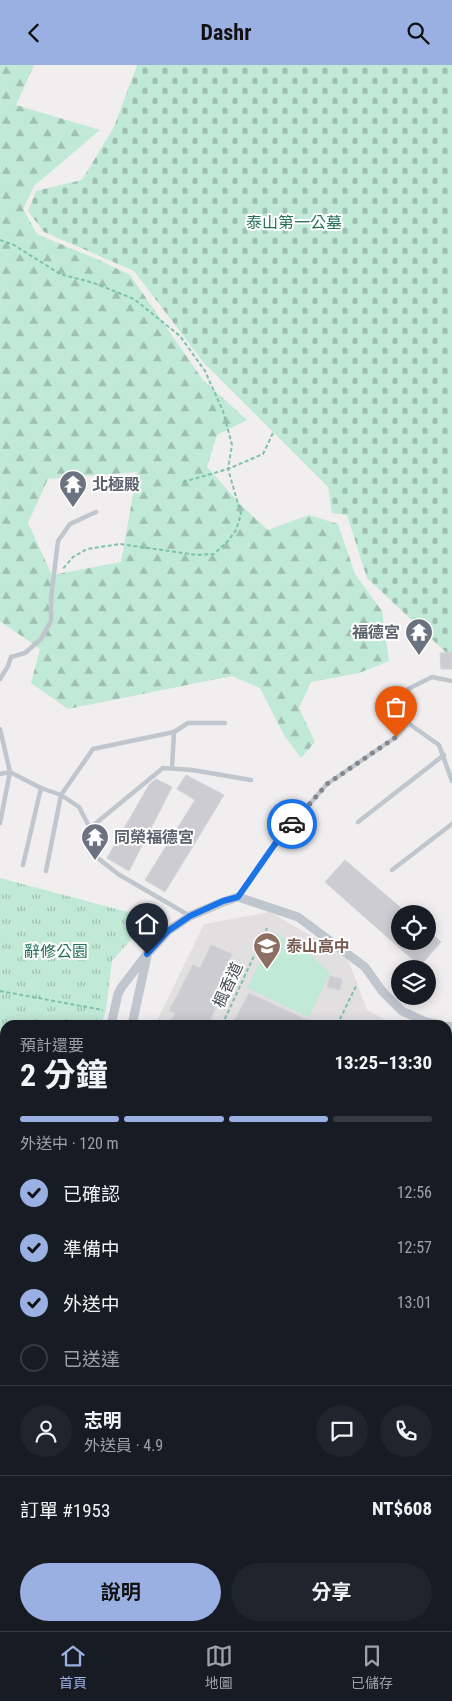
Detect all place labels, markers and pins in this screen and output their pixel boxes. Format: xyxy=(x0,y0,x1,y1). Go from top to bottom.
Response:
temple icon: 北極殿 xyxy=(58,469,88,508)
place label: 北極殿 xyxy=(92,475,140,494)
temple icon: 福德宮 xyxy=(404,617,434,656)
place label: 福德宮 xyxy=(352,623,400,642)
pin xyxy=(375,686,417,737)
temple icon: 同榮福德宮 xyxy=(80,822,110,861)
place label: 同榮福德宮 xyxy=(114,828,194,847)
pin xyxy=(126,903,168,954)
school or university icon: 泰山高中 xyxy=(252,931,282,970)
place label: 泰山高中 xyxy=(286,937,350,956)

